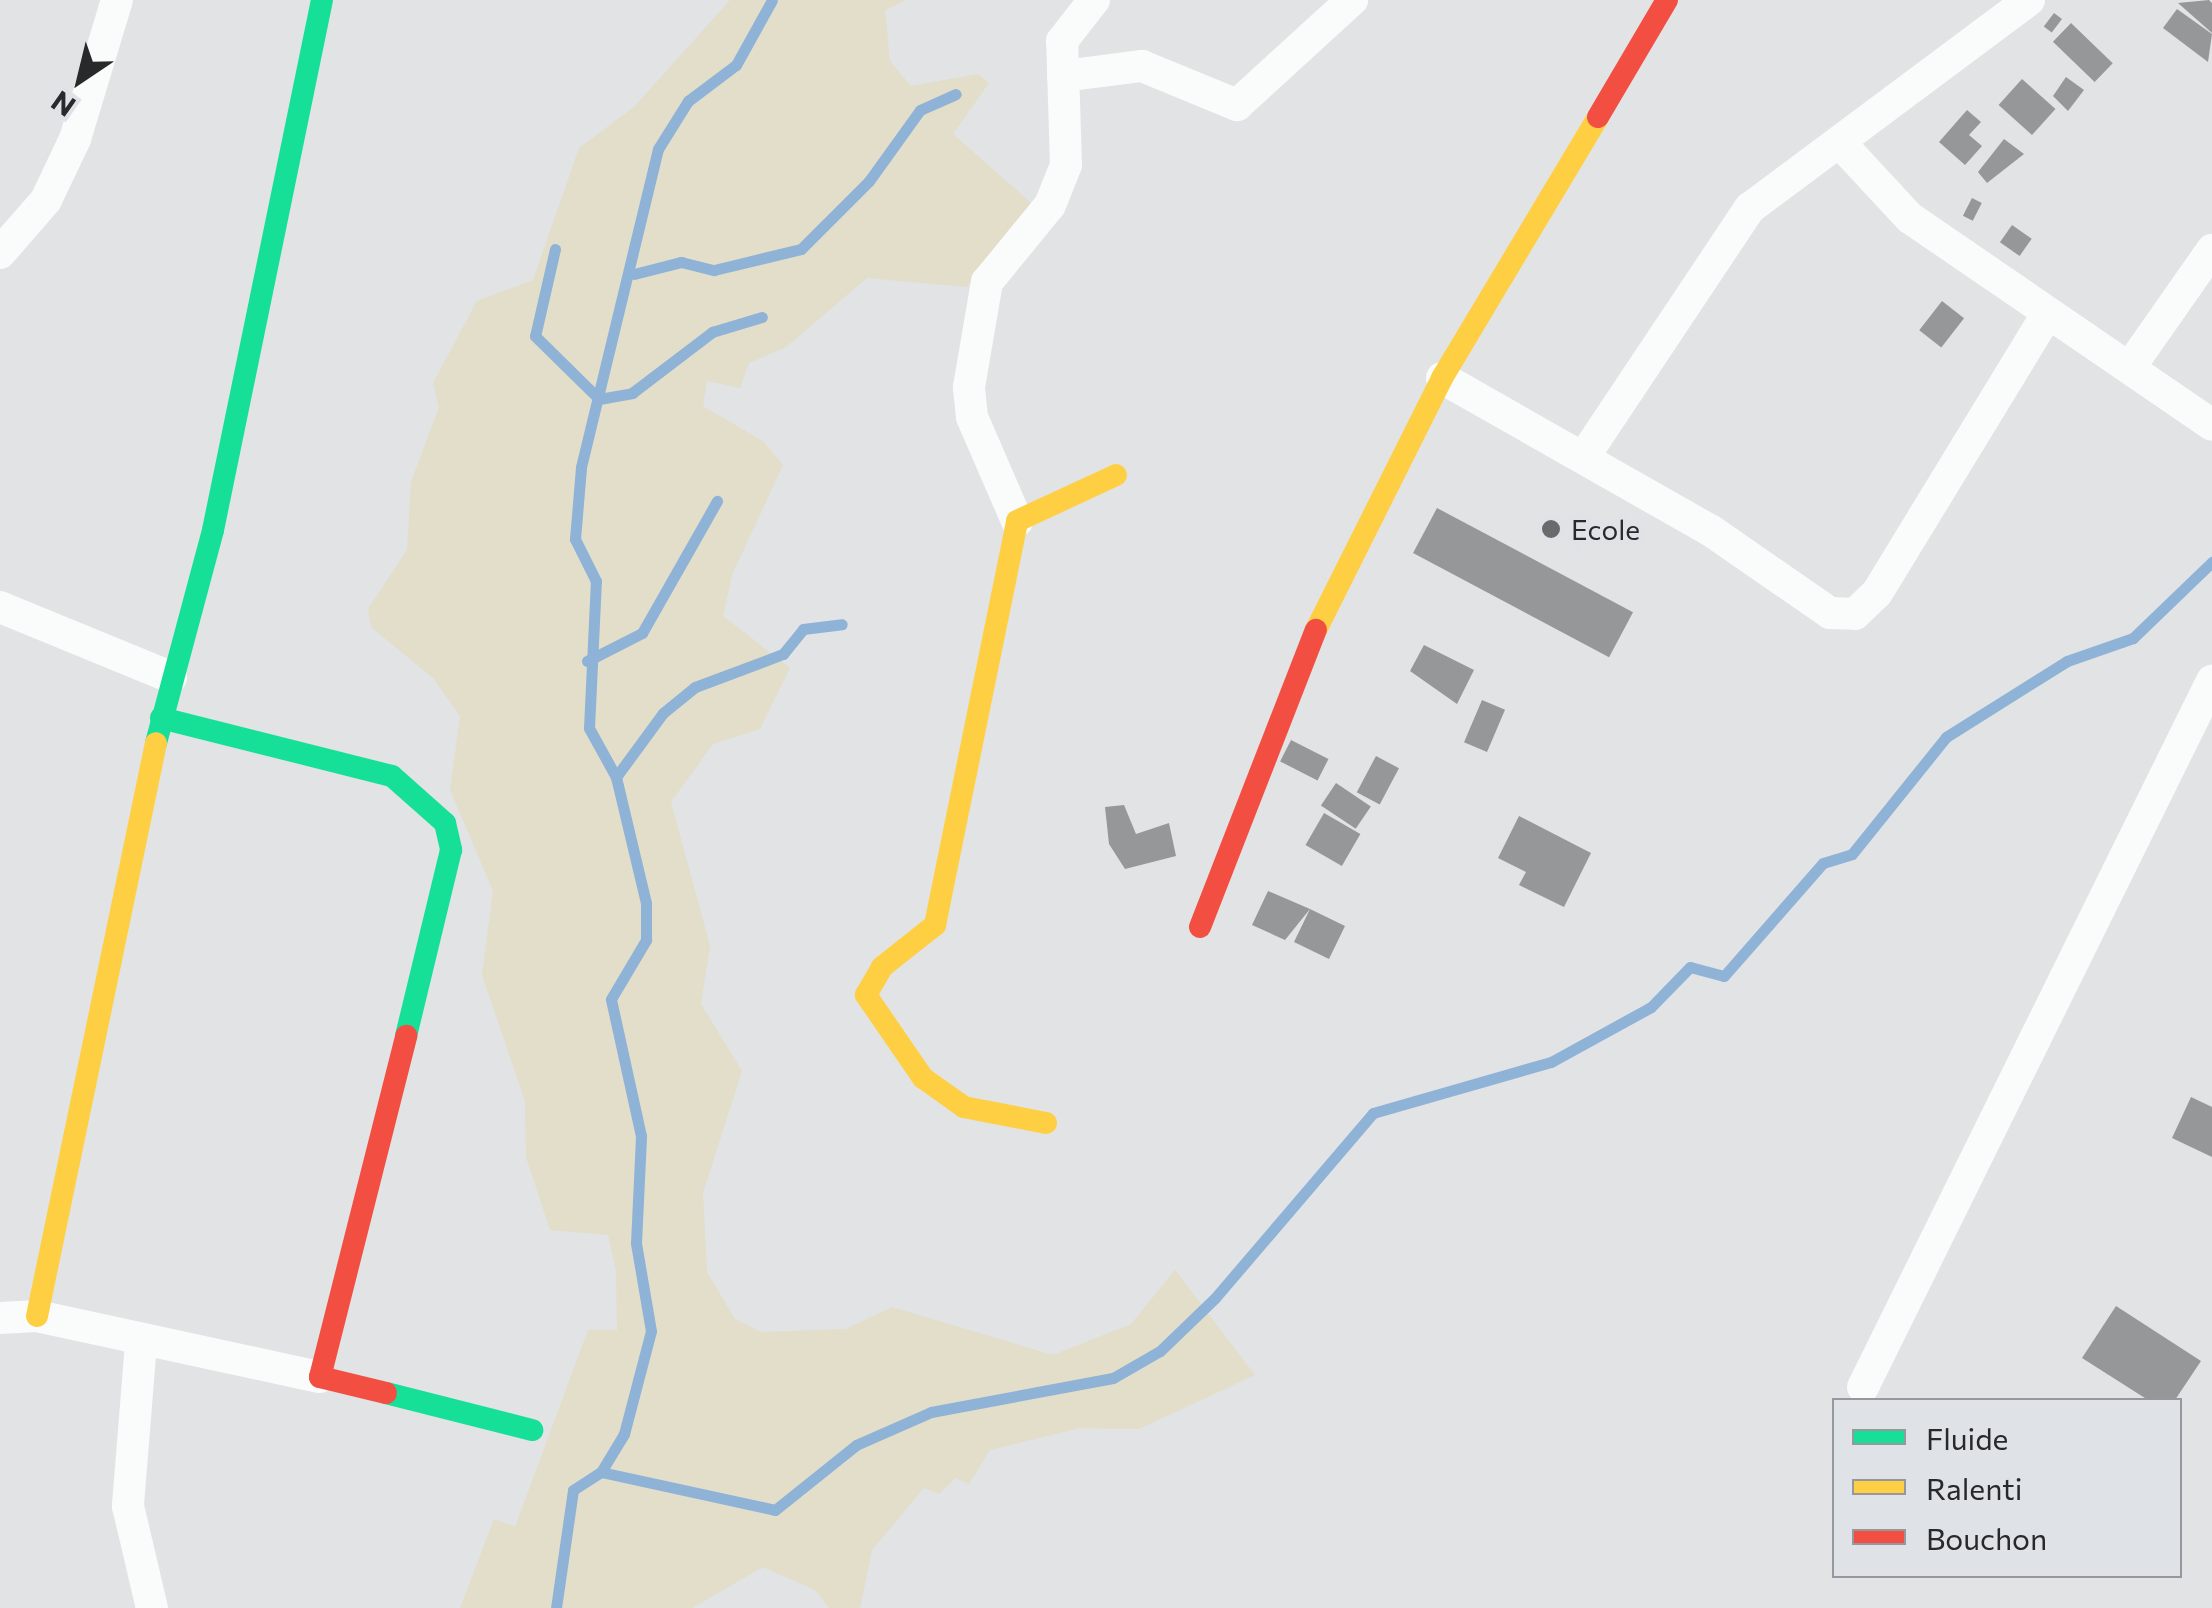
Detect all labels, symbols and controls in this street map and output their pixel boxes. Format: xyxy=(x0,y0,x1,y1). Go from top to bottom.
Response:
north arrow xyxy=(30,30,130,130)
text: N xyxy=(44,85,81,125)
place label: Ecole xyxy=(1571,512,1640,546)
marker: Ecole xyxy=(1540,518,1562,540)
legend xyxy=(1832,1398,2182,1578)
text: Fluide xyxy=(1926,1419,2008,1456)
text: Ralenti xyxy=(1926,1469,2022,1506)
text: Bouchon xyxy=(1926,1519,2047,1556)

